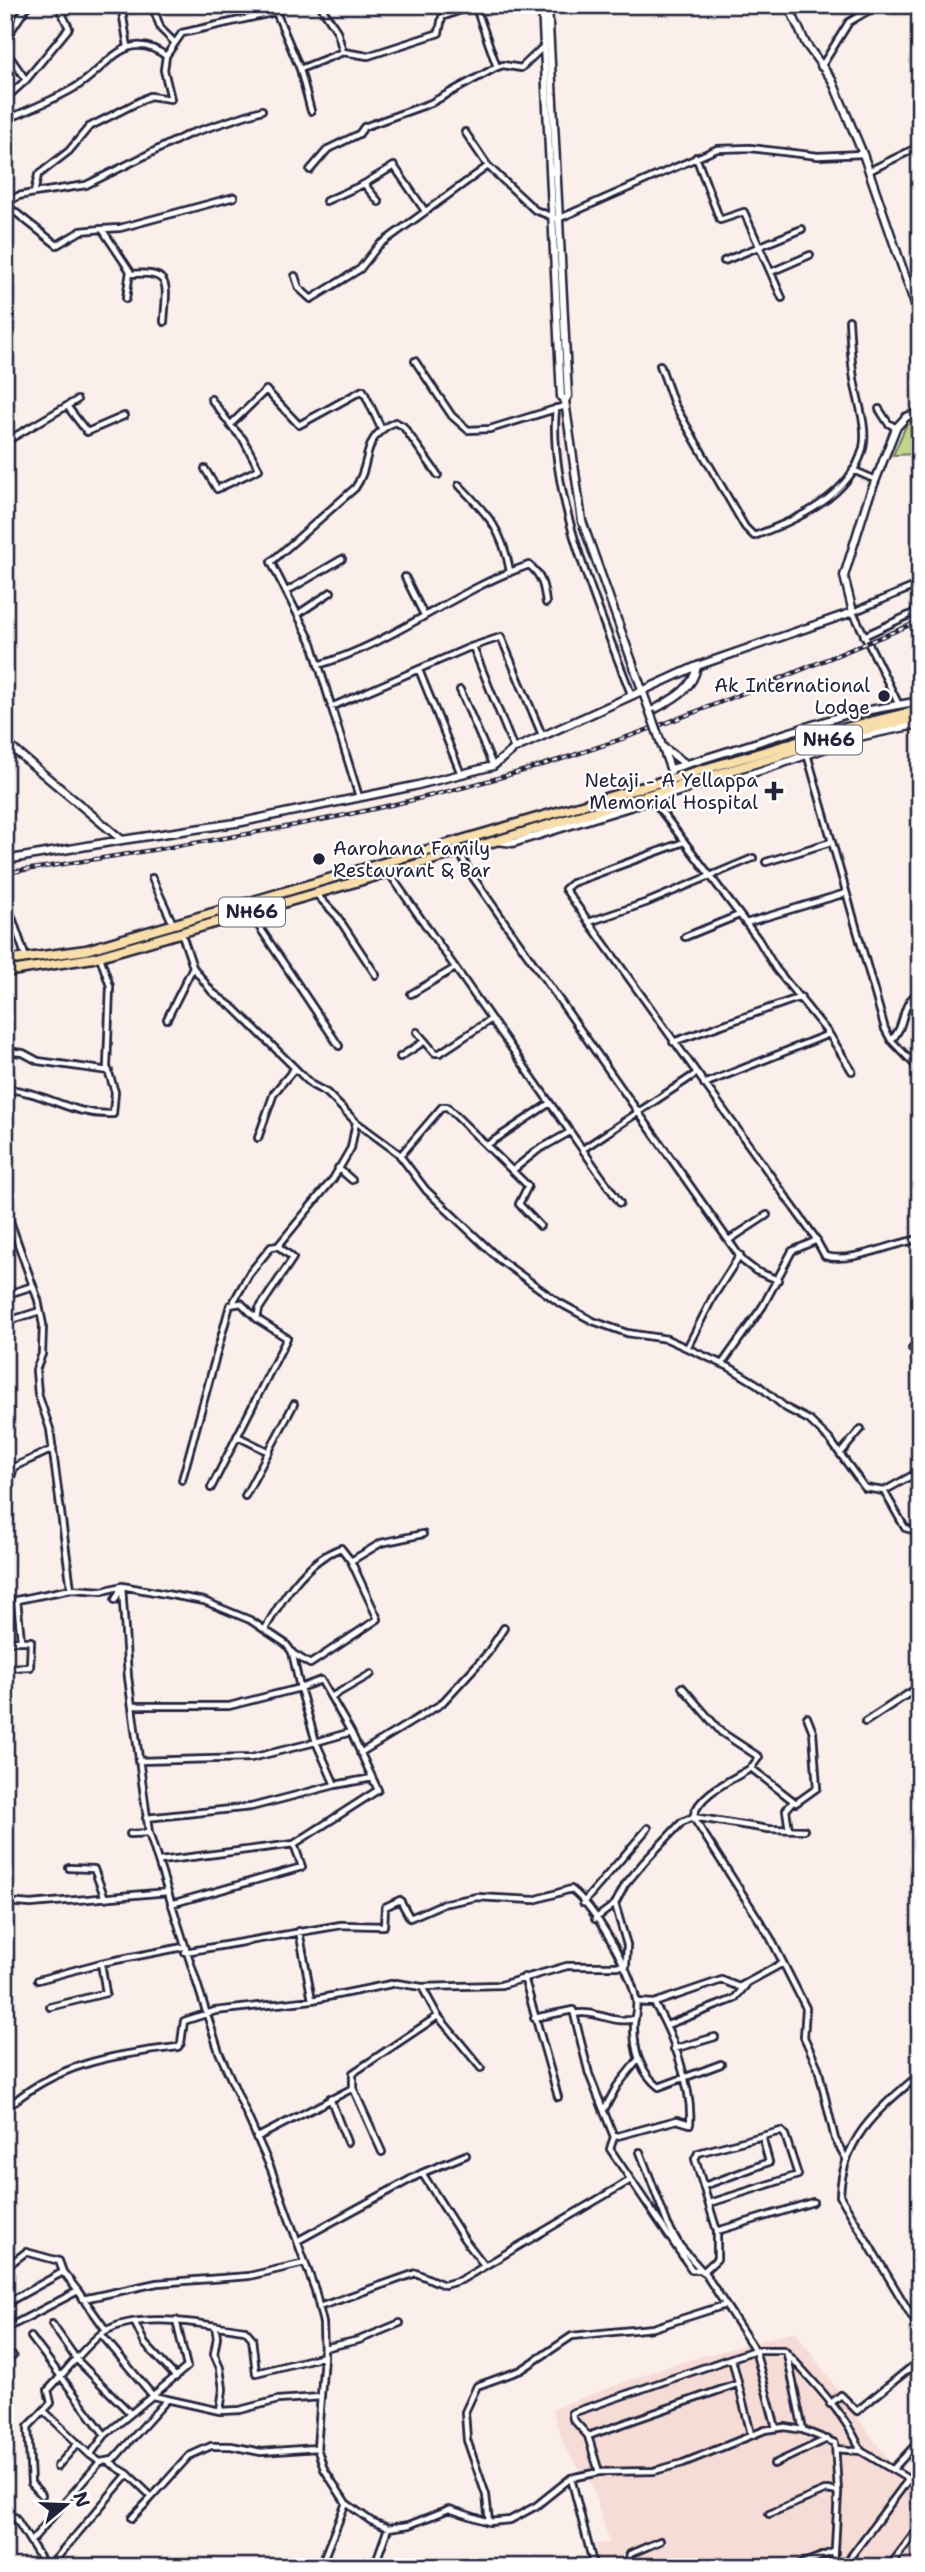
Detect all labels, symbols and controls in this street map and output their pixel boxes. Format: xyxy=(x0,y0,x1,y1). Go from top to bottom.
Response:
place label: Ak International Lodge xyxy=(714,673,870,720)
marker: Ak International Lodge xyxy=(876,688,892,704)
road number: NH66 xyxy=(796,726,862,754)
place label: Netaji - A Yellappa Memorial Hospital xyxy=(585,768,758,815)
marker: Netaji - A Yellappa Memorial Hospital xyxy=(764,781,784,801)
place label: Aarohana Family Restaurant & Bar xyxy=(333,836,491,883)
marker: Aarohana Family Restaurant & Bar xyxy=(311,851,327,867)
road number: NH66 xyxy=(219,897,285,926)
north arrow xyxy=(32,2470,102,2540)
text: N xyxy=(67,2488,96,2511)

